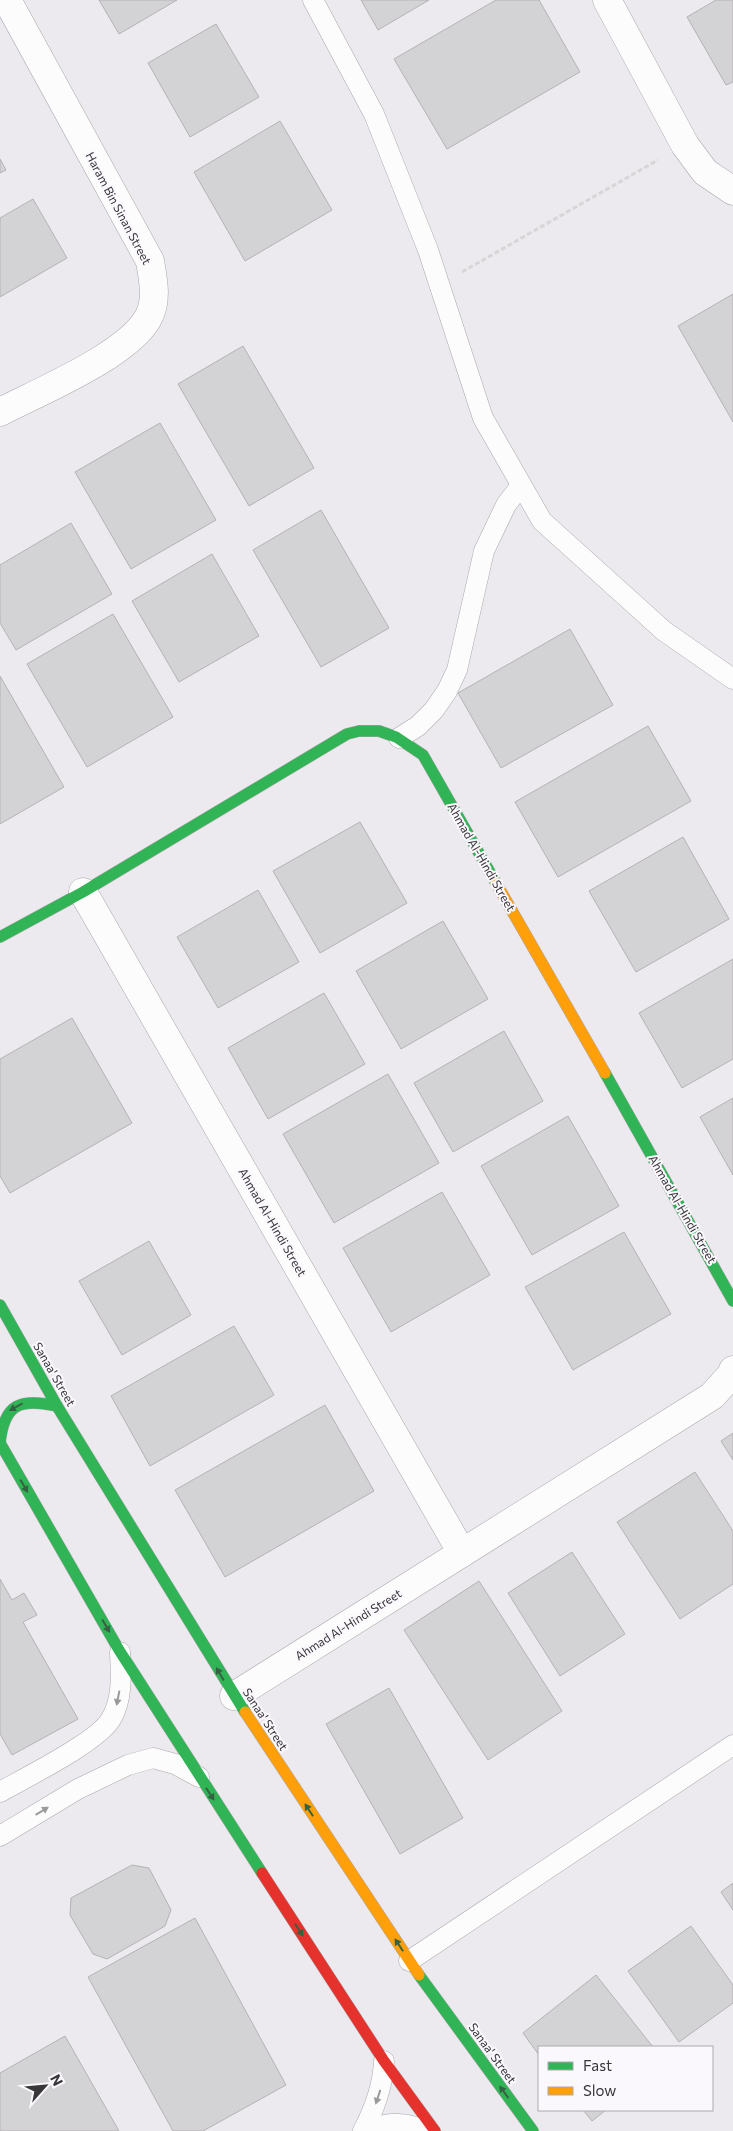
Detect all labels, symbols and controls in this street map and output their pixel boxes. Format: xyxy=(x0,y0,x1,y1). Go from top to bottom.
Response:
street label: Haram Bin Sinan Street xyxy=(83,149,155,267)
street label: Ahmad Al-Hindi Street xyxy=(445,800,519,914)
street label: Ahmad Al-Hindi Street xyxy=(646,1152,720,1266)
street label: Ahmad Al-Hindi Street xyxy=(236,1165,310,1279)
street label: Sanaa' Street xyxy=(31,1340,79,1408)
one-way arrow xyxy=(9,1403,24,1411)
one-way arrow xyxy=(20,1479,29,1492)
street label: Ahmad Al-Hindi Street xyxy=(292,1586,404,1662)
one-way arrow xyxy=(101,1620,110,1633)
one-way arrow xyxy=(216,1667,225,1680)
street label: Sanaa' Street xyxy=(241,1685,291,1753)
one-way arrow xyxy=(114,1691,122,1707)
one-way arrow xyxy=(205,1787,215,1801)
one-way arrow xyxy=(304,1803,314,1817)
one-way arrow xyxy=(35,1806,48,1816)
one-way arrow xyxy=(294,1923,304,1937)
one-way arrow xyxy=(394,1939,404,1952)
street label: Sanaa' Street xyxy=(466,2020,520,2086)
legend xyxy=(538,2046,713,2111)
text: Fast xyxy=(583,2056,612,2074)
north arrow xyxy=(20,2061,70,2111)
text: N xyxy=(47,2071,67,2088)
text: Slow xyxy=(583,2081,616,2099)
one-way arrow xyxy=(499,2085,509,2099)
one-way arrow xyxy=(373,2090,381,2105)

